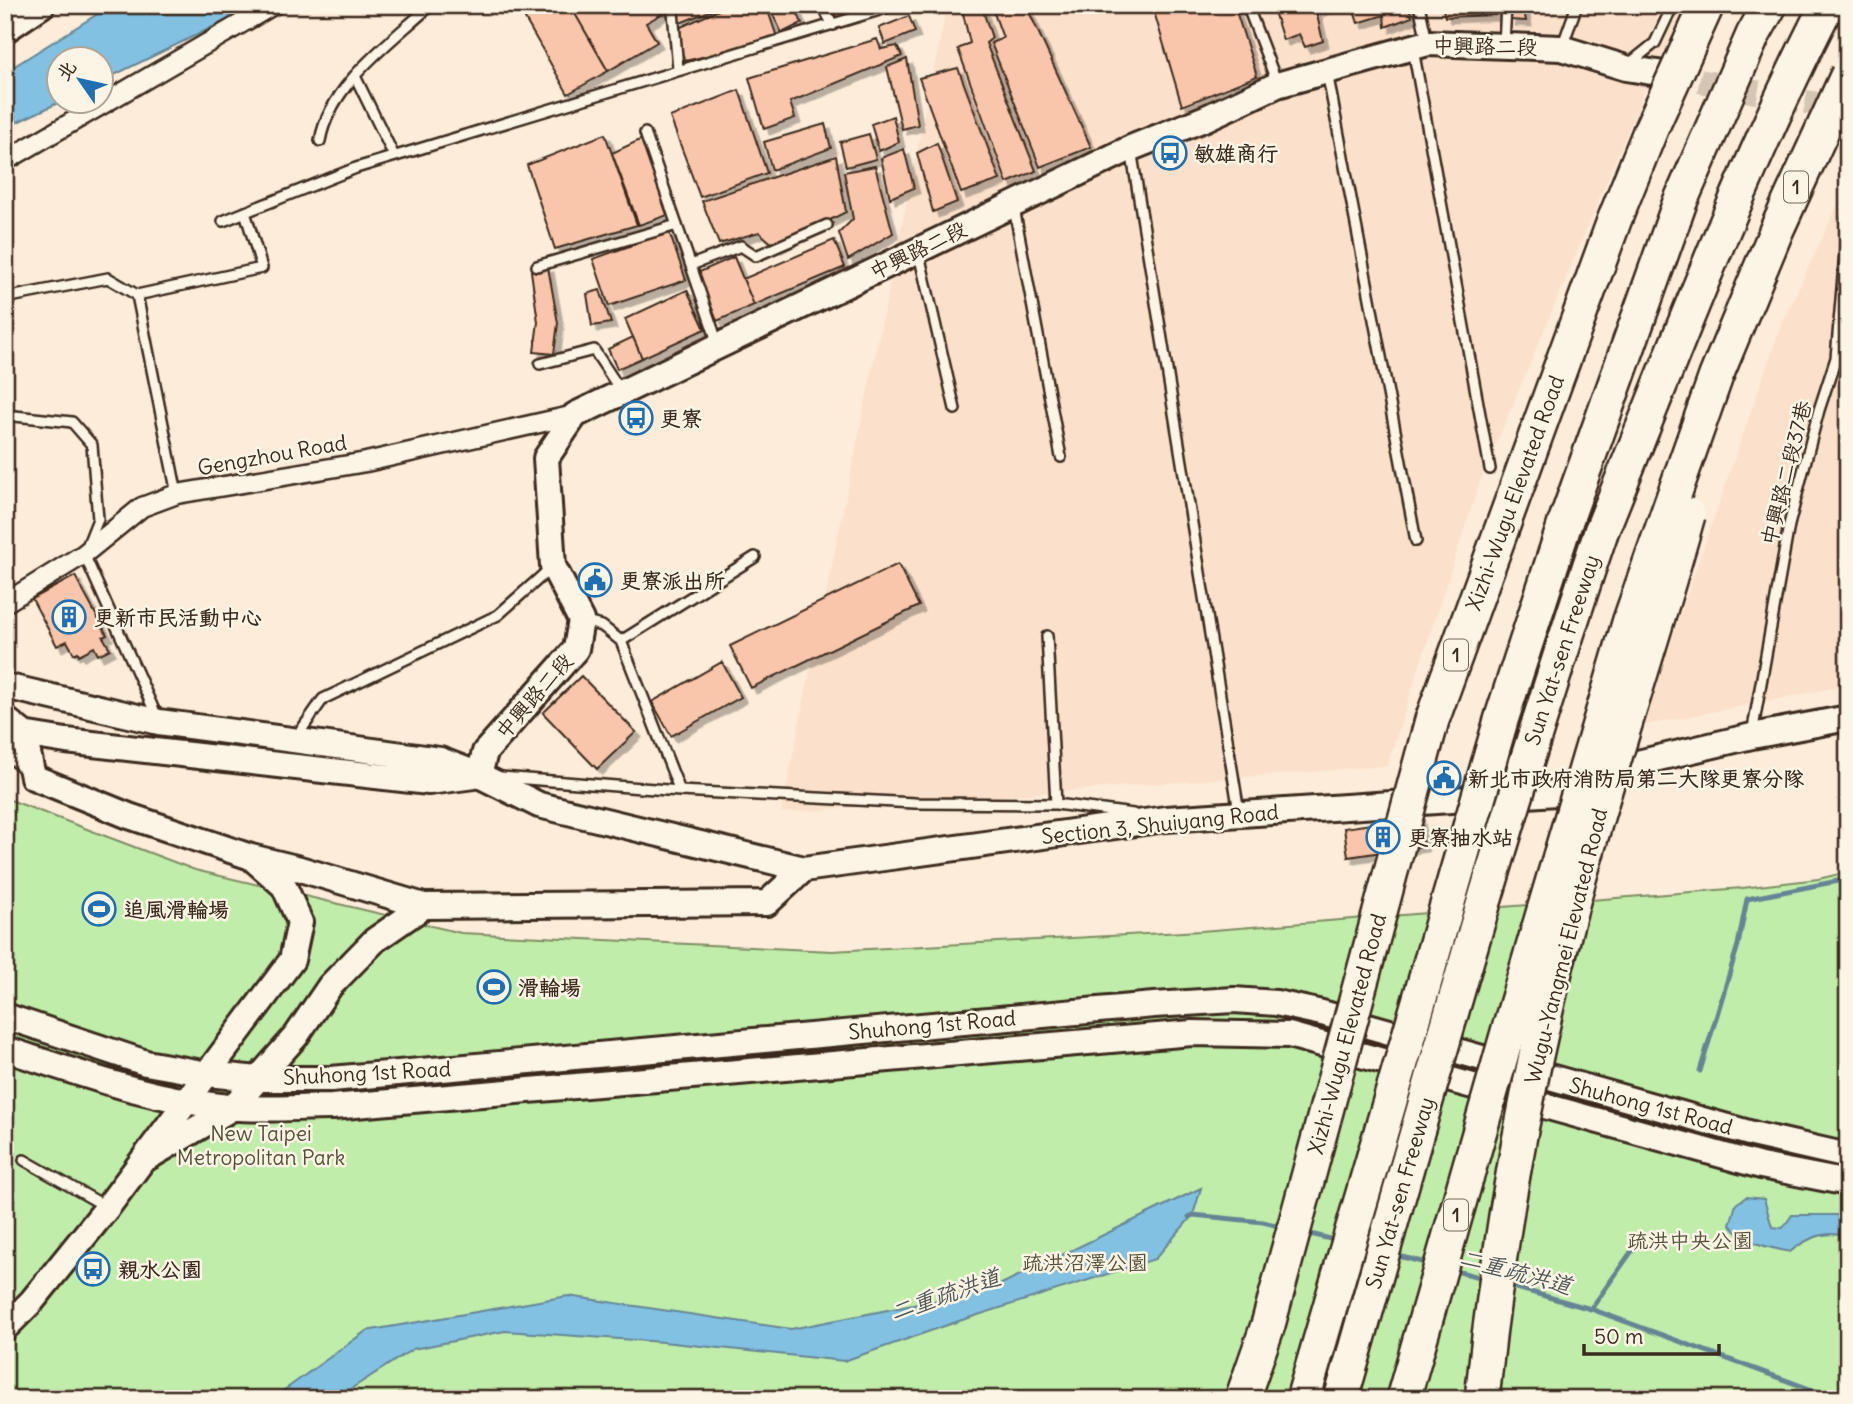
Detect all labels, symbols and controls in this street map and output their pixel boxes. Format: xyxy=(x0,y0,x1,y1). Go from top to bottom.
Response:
street label: 中興路二段 xyxy=(1432,32,1538,60)
north arrow xyxy=(46,46,116,116)
text: 北 xyxy=(51,56,81,85)
bus stop icon: 敏雄商行 xyxy=(1151,134,1189,172)
place label: 敏雄商行 xyxy=(1194,140,1278,167)
road number: 1 xyxy=(1784,172,1808,202)
street label: 中興路二段 xyxy=(865,215,971,285)
street label: Xizhi-Wugu Elevated Road xyxy=(1460,372,1570,614)
street label: 中興路二段37巷 xyxy=(1755,398,1817,548)
bus stop icon: 更寮 xyxy=(617,399,655,437)
place label: 更寮 xyxy=(660,405,702,432)
street label: Gengzhou Road xyxy=(195,429,349,481)
street label: Sun Yat-sen Freeway xyxy=(1518,551,1606,749)
public building icon: 更寮派出所 xyxy=(576,561,614,599)
place label: 更寮派出所 xyxy=(620,567,725,594)
building icon: 更新市民活動中心 xyxy=(50,598,88,636)
place label: 更新市民活動中心 xyxy=(94,604,262,631)
road number: 1 xyxy=(1444,640,1468,670)
street label: 中興路二段 xyxy=(489,648,579,744)
public building icon: 新北市政府消防局第二大隊更寮分隊 xyxy=(1425,759,1463,797)
place label: 新北市政府消防局第二大隊更寮分隊 xyxy=(1468,765,1804,792)
street label: Section 3, Shuiyang Road xyxy=(1040,798,1280,850)
street label: Wugu-Yangmei Elevated Road xyxy=(1519,805,1613,1087)
building icon: 更寮抽水站 xyxy=(1364,818,1402,856)
place label: 更寮抽水站 xyxy=(1408,824,1513,851)
sports icon: 追風滑輪場 xyxy=(80,890,118,928)
place label: 追風滑輪場 xyxy=(124,896,229,923)
street label: Xizhi-Wugu Elevated Road xyxy=(1302,911,1392,1157)
sports icon: 滑輪場 xyxy=(475,968,513,1006)
place label: 滑輪場 xyxy=(518,974,581,1001)
street label: Shuhong 1st Road xyxy=(847,1004,1017,1046)
street label: Shuhong 1st Road xyxy=(282,1055,452,1091)
street label: Shuhong 1st Road xyxy=(1566,1071,1736,1141)
street label: Sun Yat-sen Freeway xyxy=(1360,1094,1440,1292)
park label: New Taipei Metropolitan Park xyxy=(177,1120,345,1171)
road number: 1 xyxy=(1444,1200,1468,1231)
park label: 疏洪中央公園 xyxy=(1627,1227,1753,1254)
water label: 二重疏洪道 xyxy=(1457,1242,1577,1300)
park label: 疏洪沼澤公園 xyxy=(1022,1249,1148,1276)
bus stop icon: 親水公園 xyxy=(74,1250,112,1288)
place label: 親水公園 xyxy=(118,1256,202,1283)
water label: 二重疏洪道 xyxy=(886,1261,1006,1326)
scale bar xyxy=(1584,1313,1718,1357)
text: 50 m xyxy=(1594,1323,1643,1350)

